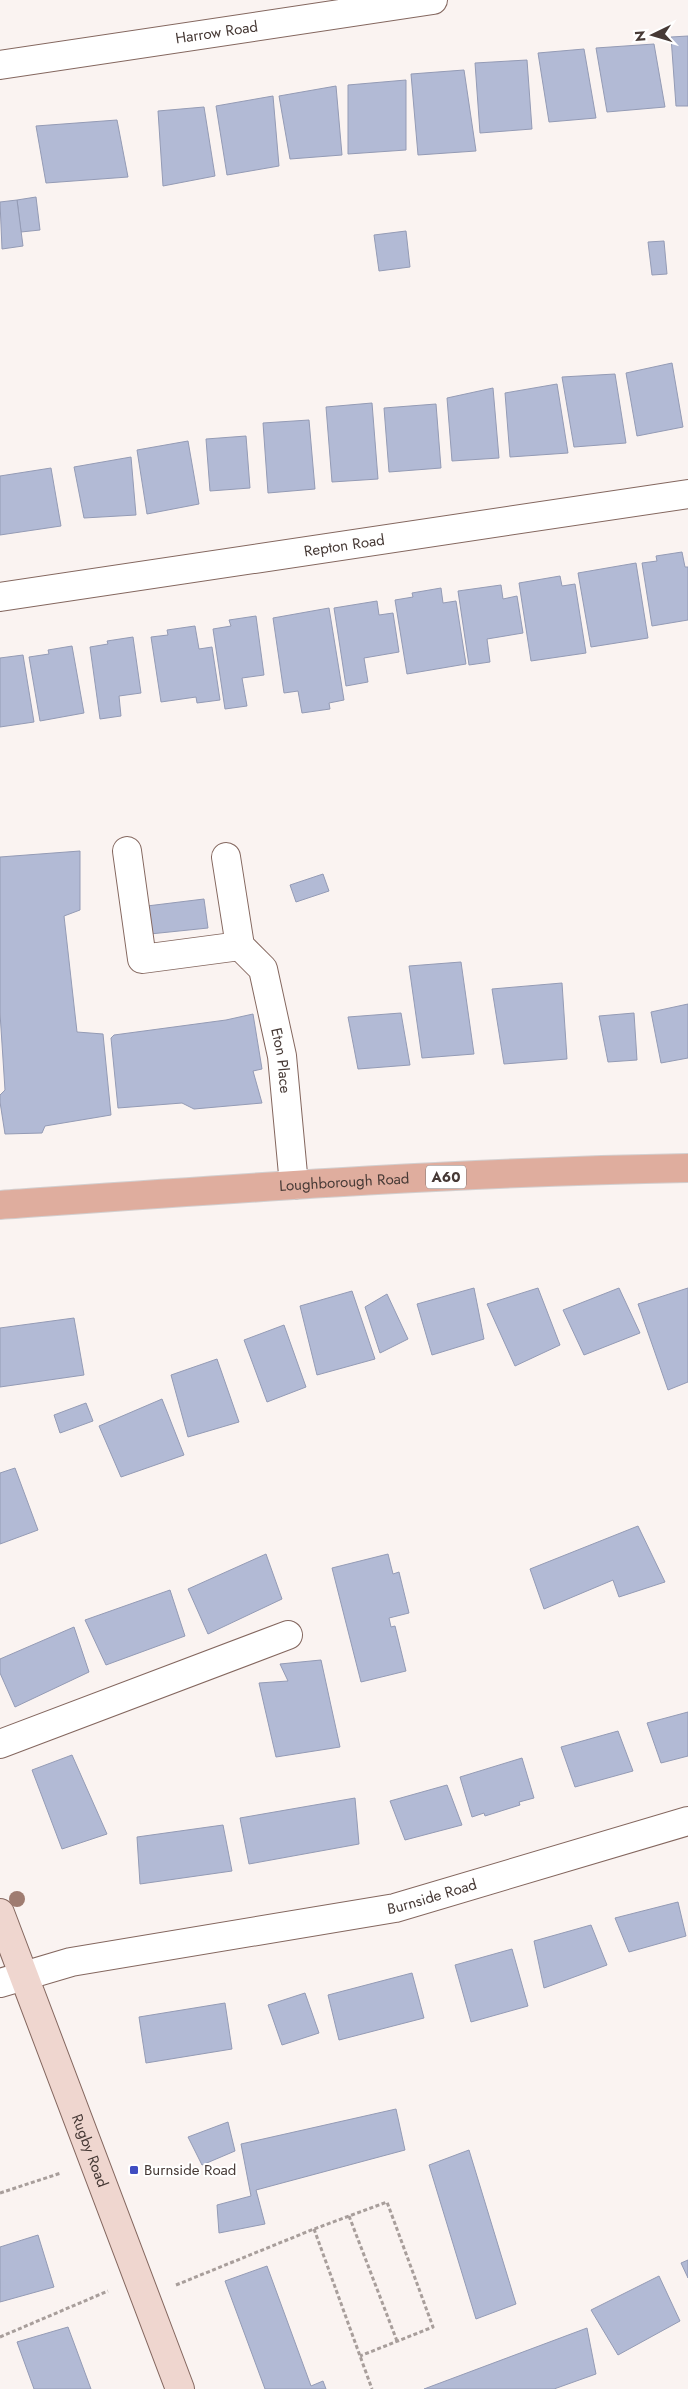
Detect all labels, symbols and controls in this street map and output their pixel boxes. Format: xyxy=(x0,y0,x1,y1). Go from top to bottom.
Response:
north arrow xyxy=(628,10,678,60)
street label: Harrow Road xyxy=(174,15,259,50)
text: N xyxy=(630,30,650,43)
street label: Repton Road xyxy=(302,529,386,562)
street label: Eton Place xyxy=(265,1025,296,1095)
road number: A60 xyxy=(426,1166,466,1188)
street label: Loughborough Road xyxy=(278,1167,410,1197)
street label: Burnside Road xyxy=(386,1873,479,1920)
street label: Rugby Road xyxy=(66,2111,114,2190)
place label: Burnside Road xyxy=(144,2159,236,2181)
marker: Burnside Road xyxy=(128,2164,140,2176)

